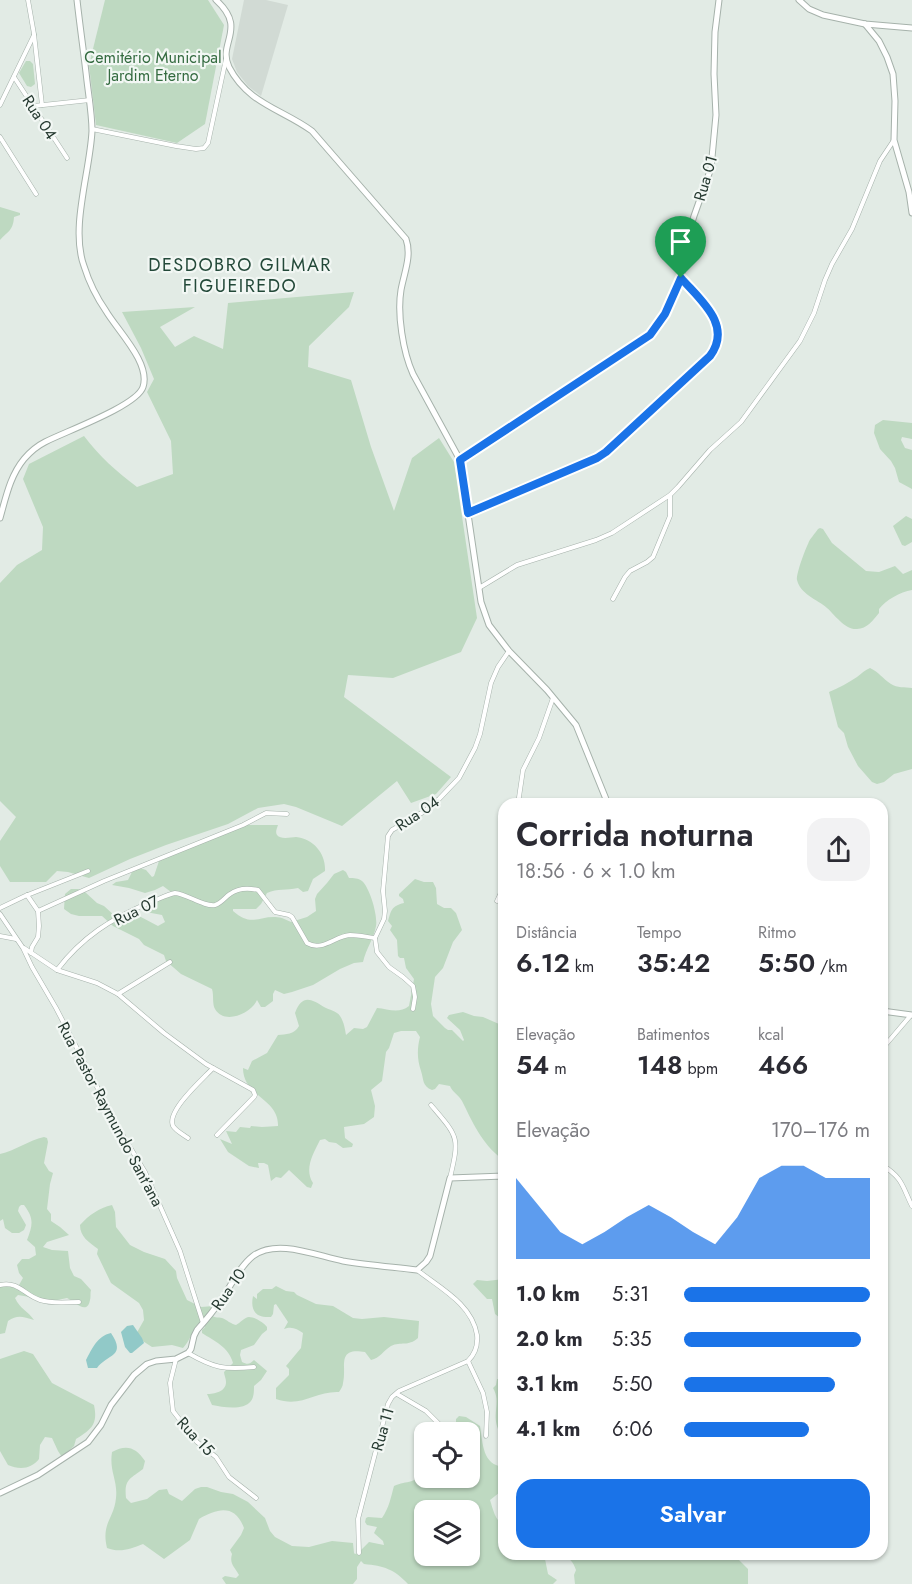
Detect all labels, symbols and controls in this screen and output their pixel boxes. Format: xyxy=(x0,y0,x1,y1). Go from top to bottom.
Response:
park label: Cemitério Municipal Jardim Eterno xyxy=(84,46,222,87)
street label: Rua 04 xyxy=(17,91,63,144)
street label: Rua 01 xyxy=(688,153,723,204)
pin xyxy=(655,216,706,278)
icon: arrive xyxy=(664,225,697,258)
district label: DESDOBRO GILMAR FIGUEIREDO xyxy=(148,252,332,299)
street label: Rua 04 xyxy=(391,790,444,837)
text: Corrida noturna xyxy=(516,811,754,858)
button: share xyxy=(807,818,870,881)
text: 18:56 · 6 × 1.0 km xyxy=(516,857,676,886)
street label: Rua 07 xyxy=(110,889,163,931)
text: Distância xyxy=(516,921,577,944)
text: Tempo xyxy=(637,921,681,944)
text: Ritmo xyxy=(758,921,796,944)
text: 6.12 xyxy=(516,944,570,982)
text: 35:42 xyxy=(637,944,710,982)
text: 5:50 xyxy=(758,944,815,982)
text: km xyxy=(570,955,594,978)
text: /km xyxy=(815,955,848,978)
street label: Rua Pastor Raymundo Sant’ana xyxy=(52,1018,169,1211)
text: Elevação xyxy=(516,1023,575,1046)
text: Batimentos xyxy=(637,1023,710,1046)
text: kcal xyxy=(758,1023,784,1046)
text: 54 xyxy=(516,1046,549,1084)
text: 148 xyxy=(637,1046,683,1084)
text: 466 xyxy=(758,1046,809,1084)
text: m xyxy=(549,1057,567,1080)
text: bpm xyxy=(683,1057,718,1080)
text: Elevação xyxy=(516,1116,590,1145)
text: 170–176 m xyxy=(771,1116,870,1145)
street label: Rua 10 xyxy=(206,1264,251,1315)
text: 1.0 km xyxy=(516,1280,580,1309)
text: 5:31 xyxy=(612,1280,649,1309)
text: 2.0 km xyxy=(516,1325,583,1354)
text: 5:35 xyxy=(612,1325,651,1354)
text: 3.1 km xyxy=(516,1370,579,1399)
text: 5:50 xyxy=(612,1370,653,1399)
street label: Rua 11 xyxy=(365,1405,400,1454)
street label: Rua 15 xyxy=(172,1412,220,1461)
text: 4.1 km xyxy=(516,1415,581,1444)
text: 6:06 xyxy=(612,1415,653,1444)
map controls xyxy=(414,1422,480,1566)
button: locate xyxy=(414,1422,480,1488)
button: Salvar xyxy=(516,1479,870,1548)
button: layers xyxy=(414,1500,480,1566)

